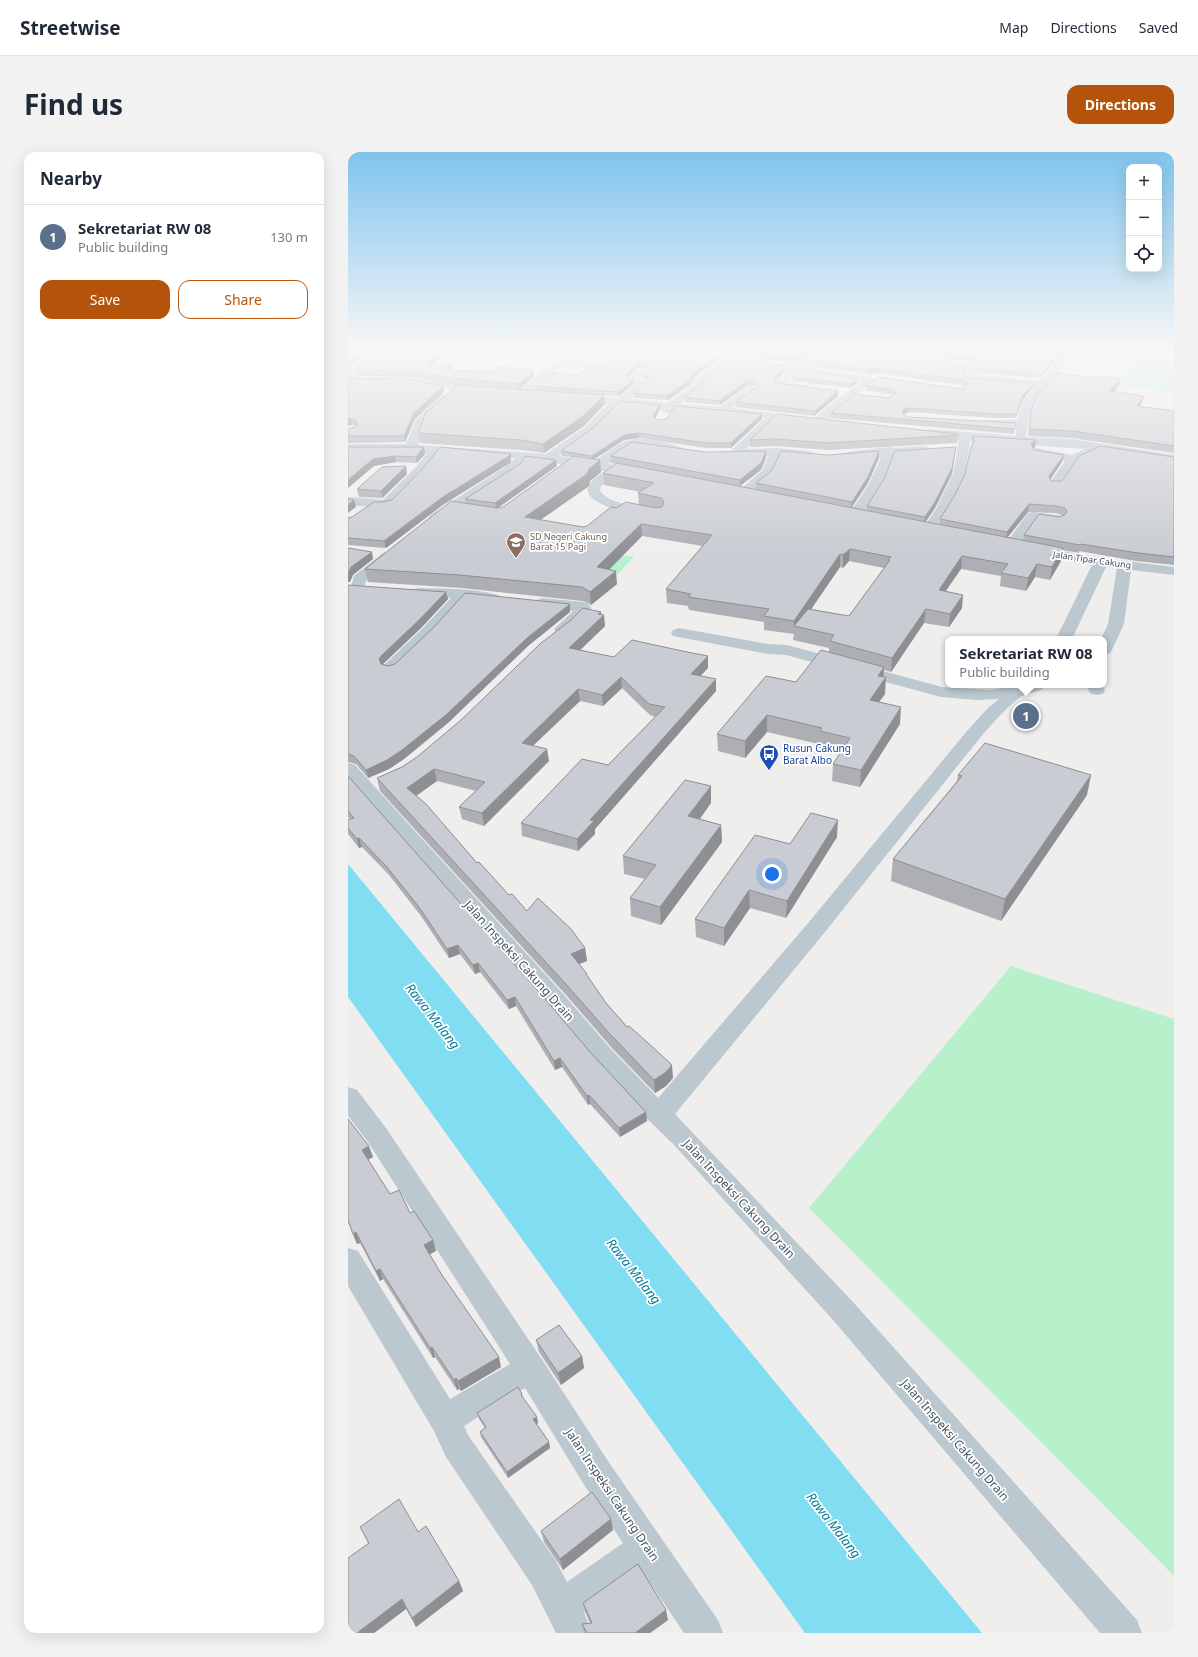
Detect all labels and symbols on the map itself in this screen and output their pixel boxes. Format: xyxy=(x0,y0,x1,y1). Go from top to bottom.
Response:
place label: SD Negeri Cakung Barat 15 Pagi xyxy=(530,530,607,553)
school or university icon: SD Negeri Cakung Barat 15 Pagi xyxy=(505,531,527,559)
street label: Jalan Tipar Cakung xyxy=(1051,547,1132,571)
pin: 1 xyxy=(1013,701,1039,731)
place label: Rusun Cakung Barat Albo xyxy=(783,741,851,767)
bus stop icon: Rusun Cakung Barat Albo xyxy=(758,743,780,771)
your location xyxy=(762,864,782,884)
street label: Jalan Inspeksi Cakung Drain xyxy=(460,896,578,1025)
water label: Rawa Malang xyxy=(402,979,465,1053)
street label: Jalan Inspeksi Cakung Drain xyxy=(679,1135,799,1262)
water label: Rawa Malang xyxy=(603,1234,666,1308)
street label: Jalan Inspeksi Cakung Drain xyxy=(897,1374,1013,1504)
street label: Jalan Inspeksi Cakung Drain xyxy=(561,1424,663,1565)
water label: Rawa Malang xyxy=(803,1488,866,1562)

